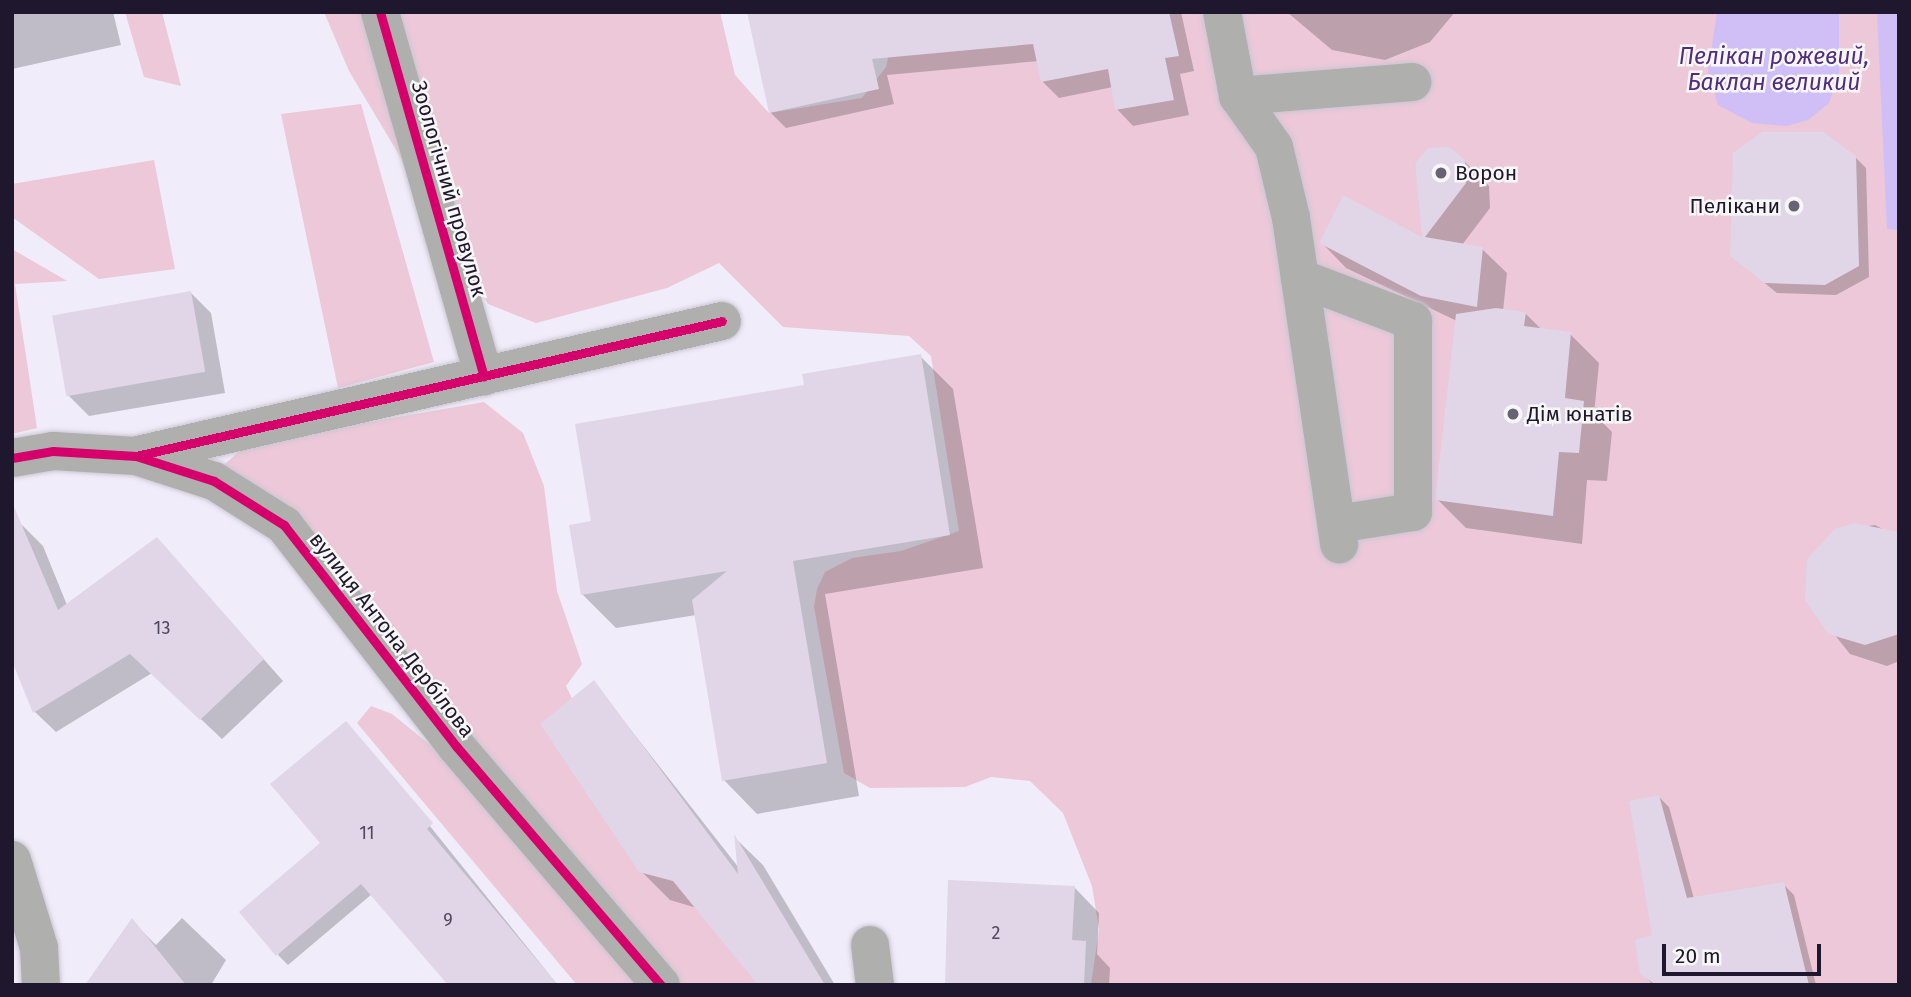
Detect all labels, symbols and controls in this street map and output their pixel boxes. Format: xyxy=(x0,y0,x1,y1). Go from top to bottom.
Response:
water label: Пелікан рожевий, Баклан великий xyxy=(1679,42,1869,96)
street label: Зоологічний провулок xyxy=(406,78,492,300)
place label: Ворон xyxy=(1455,160,1517,186)
marker: Ворон xyxy=(1433,165,1449,181)
place label: Пелікани xyxy=(1690,193,1780,219)
marker: Пелікани xyxy=(1786,198,1802,214)
place label: Дім юнатів xyxy=(1527,401,1633,427)
marker: Дім юнатів xyxy=(1505,406,1521,422)
street label: вулиця Антона Дербілова xyxy=(304,527,480,743)
house number: 13 xyxy=(154,617,170,639)
house number: 11 xyxy=(359,822,375,844)
house number: 9 xyxy=(443,909,453,931)
house number: 2 xyxy=(992,922,1000,944)
scale bar xyxy=(1666,930,1825,974)
text: 20 m xyxy=(1675,943,1721,969)

